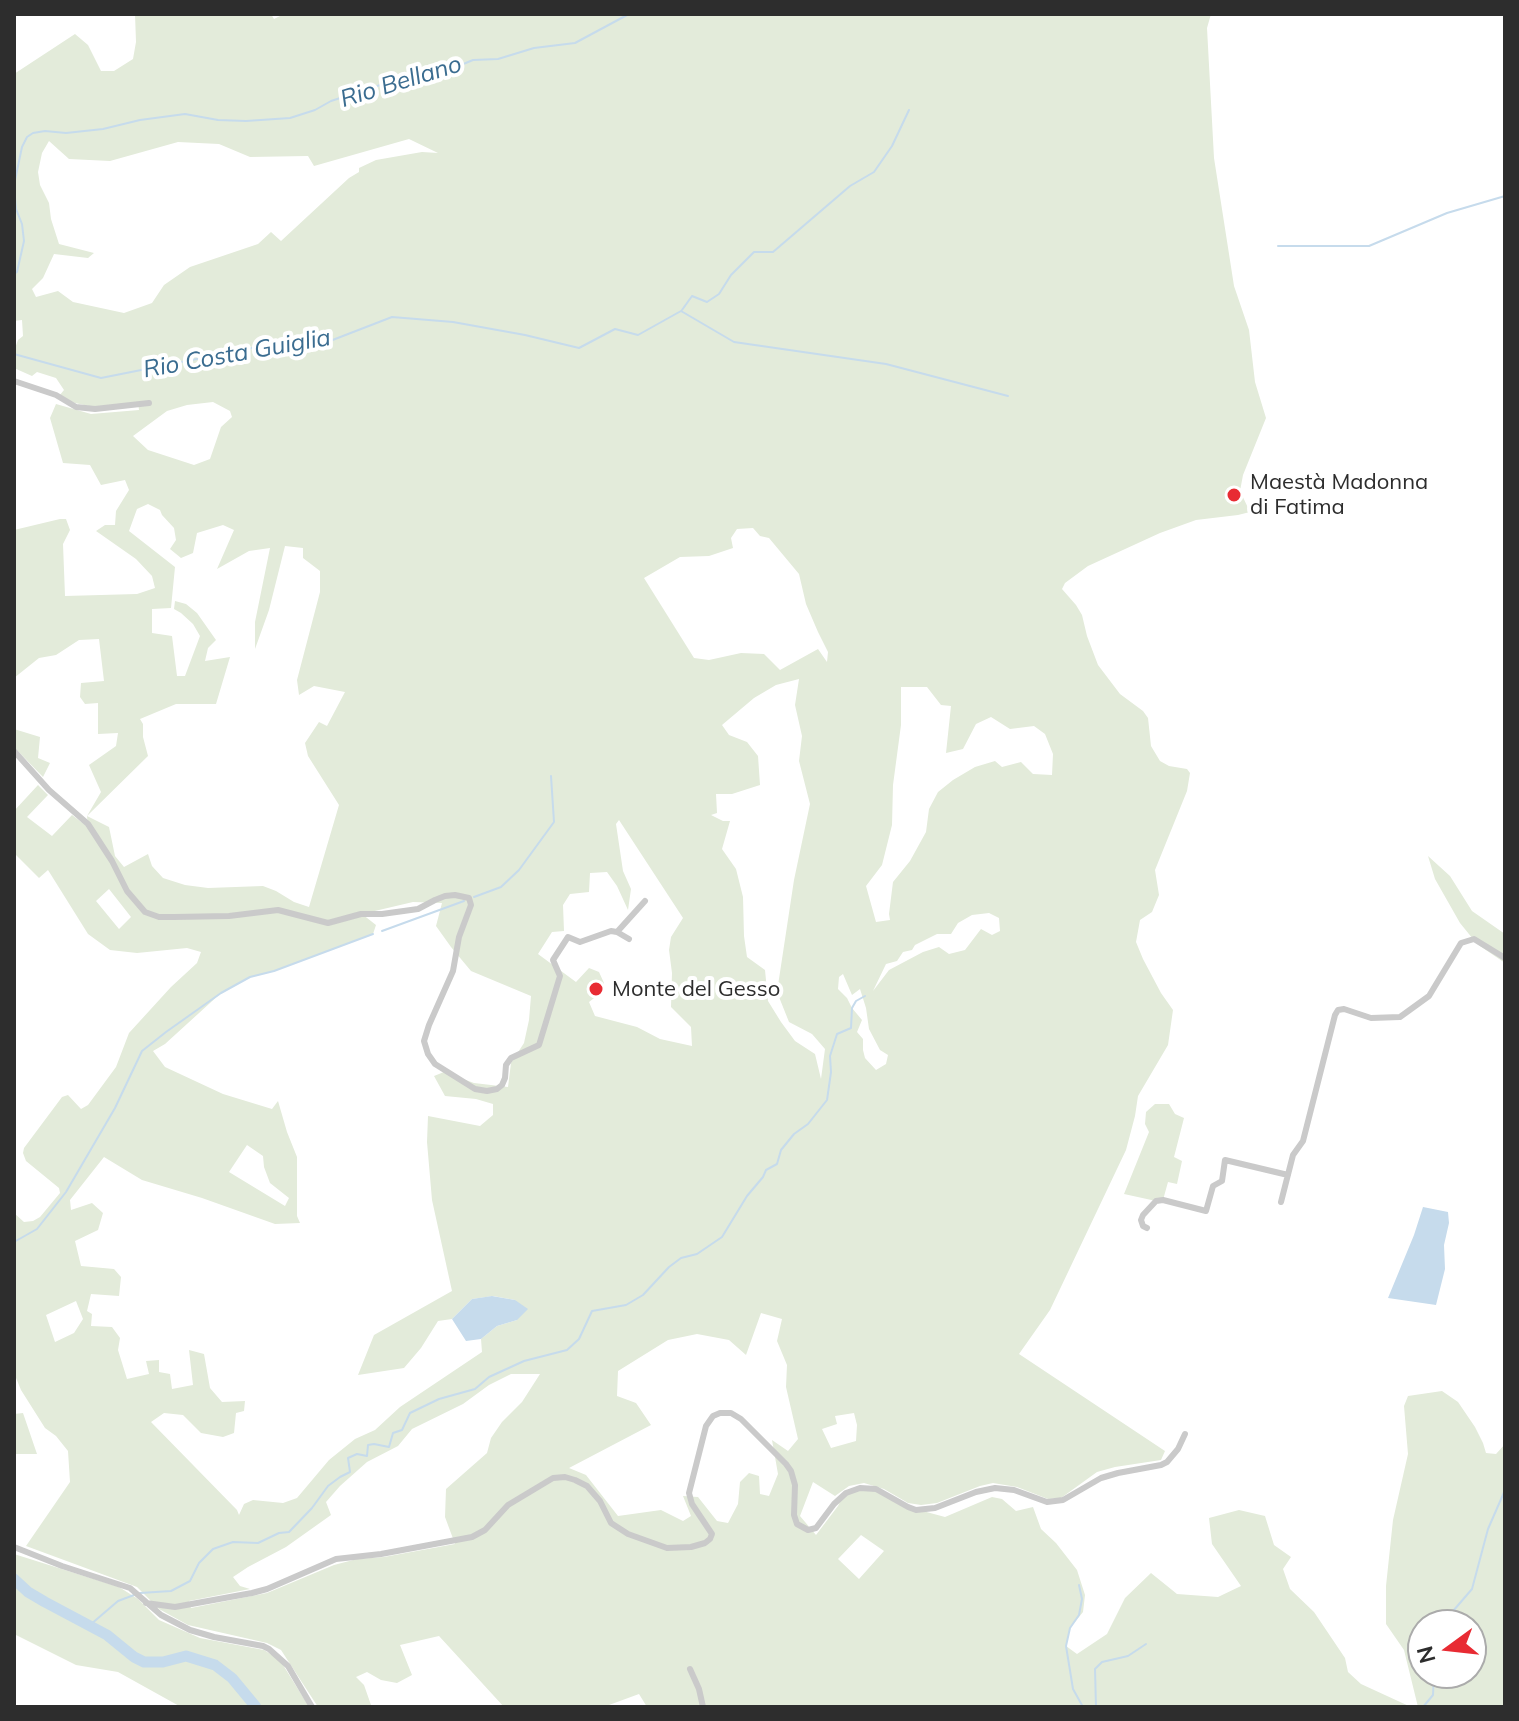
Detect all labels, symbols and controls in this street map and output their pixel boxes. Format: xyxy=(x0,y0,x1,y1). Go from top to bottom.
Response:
water label: Rio Bellano xyxy=(337,50,465,114)
water label: Rio Costa Guiglia xyxy=(141,323,333,385)
place label: Maestà Madonna di Fatima xyxy=(1250,469,1428,520)
marker: Maestà Madonna di Fatima xyxy=(1225,486,1243,504)
place label: Monte del Gesso xyxy=(612,976,780,1002)
marker: Monte del Gesso xyxy=(587,980,605,998)
north arrow xyxy=(1407,1609,1487,1689)
text: N xyxy=(1410,1643,1441,1666)

